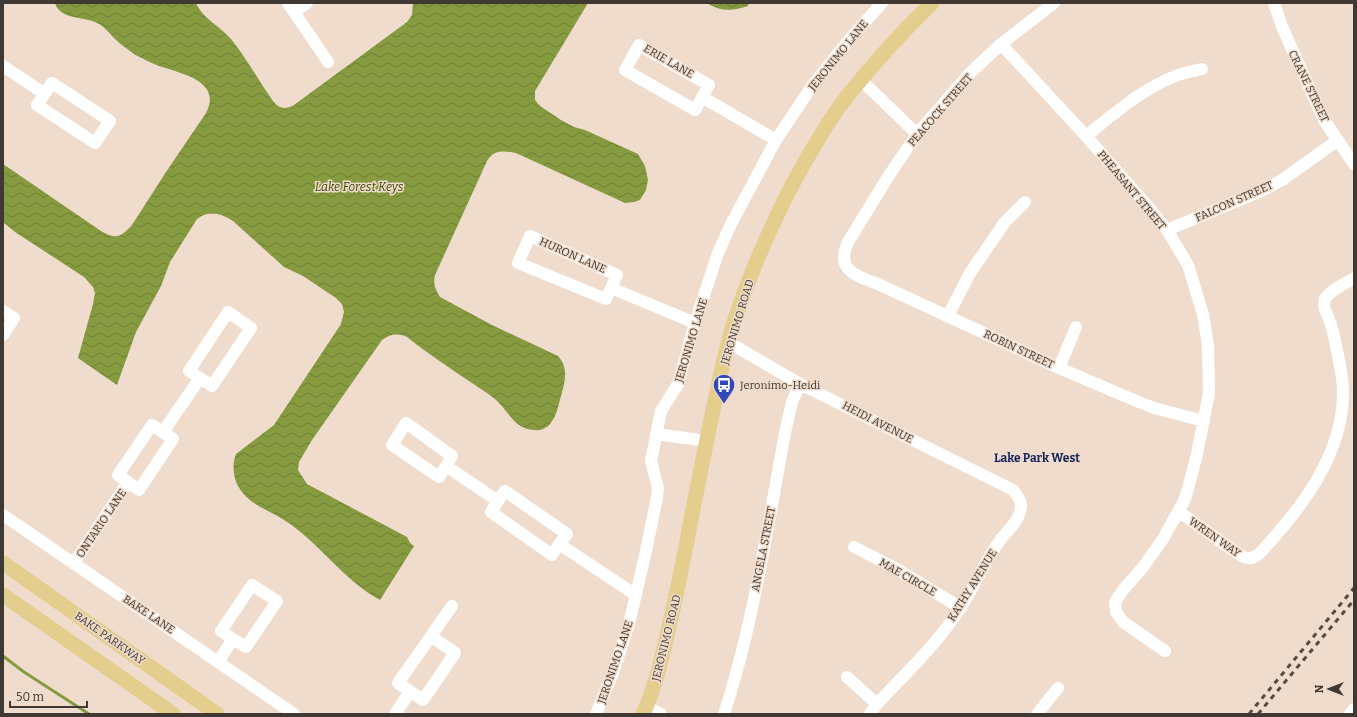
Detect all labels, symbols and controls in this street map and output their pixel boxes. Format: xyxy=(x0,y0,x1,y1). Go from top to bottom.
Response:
street label: JERONIMO LANE xyxy=(805,17,871,94)
street label: ERIE LANE xyxy=(641,42,696,81)
street label: CRANE STREET xyxy=(1285,48,1332,125)
street label: PEACOCK STREET xyxy=(905,71,976,149)
street label: PHEASANT STREET xyxy=(1095,148,1169,233)
street label: FALCON STREET xyxy=(1193,178,1276,224)
water label: Lake Forest Keys xyxy=(315,180,404,194)
street label: HURON LANE xyxy=(537,235,608,276)
street label: JERONIMO ROAD xyxy=(718,278,757,367)
street label: JERONIMO LANE xyxy=(672,296,711,385)
street label: ROBIN STREET xyxy=(982,327,1057,372)
bus stop icon: Jeronimo-Heidi xyxy=(711,372,737,405)
place label: Jeronimo-Heidi xyxy=(739,379,821,392)
street label: HEIDI AVENUE xyxy=(840,399,916,446)
district label: Lake Park West xyxy=(994,451,1080,465)
street label: ONTARIO LANE xyxy=(74,486,129,560)
street label: ANGELA STREET xyxy=(749,505,778,593)
street label: WREN WAY xyxy=(1186,515,1244,561)
street label: KATHY AVENUE xyxy=(945,546,1000,624)
street label: MAE CIRCLE xyxy=(877,556,939,599)
street label: BAKE LANE xyxy=(120,592,177,637)
street label: JERONIMO ROAD xyxy=(649,593,684,684)
street label: BAKE PARKWAY xyxy=(72,609,148,668)
street label: JERONIMO LANE xyxy=(595,619,636,707)
north arrow xyxy=(1309,669,1349,709)
scale bar xyxy=(10,683,87,709)
text: N xyxy=(1313,684,1326,693)
text: 50 m xyxy=(16,690,45,704)

